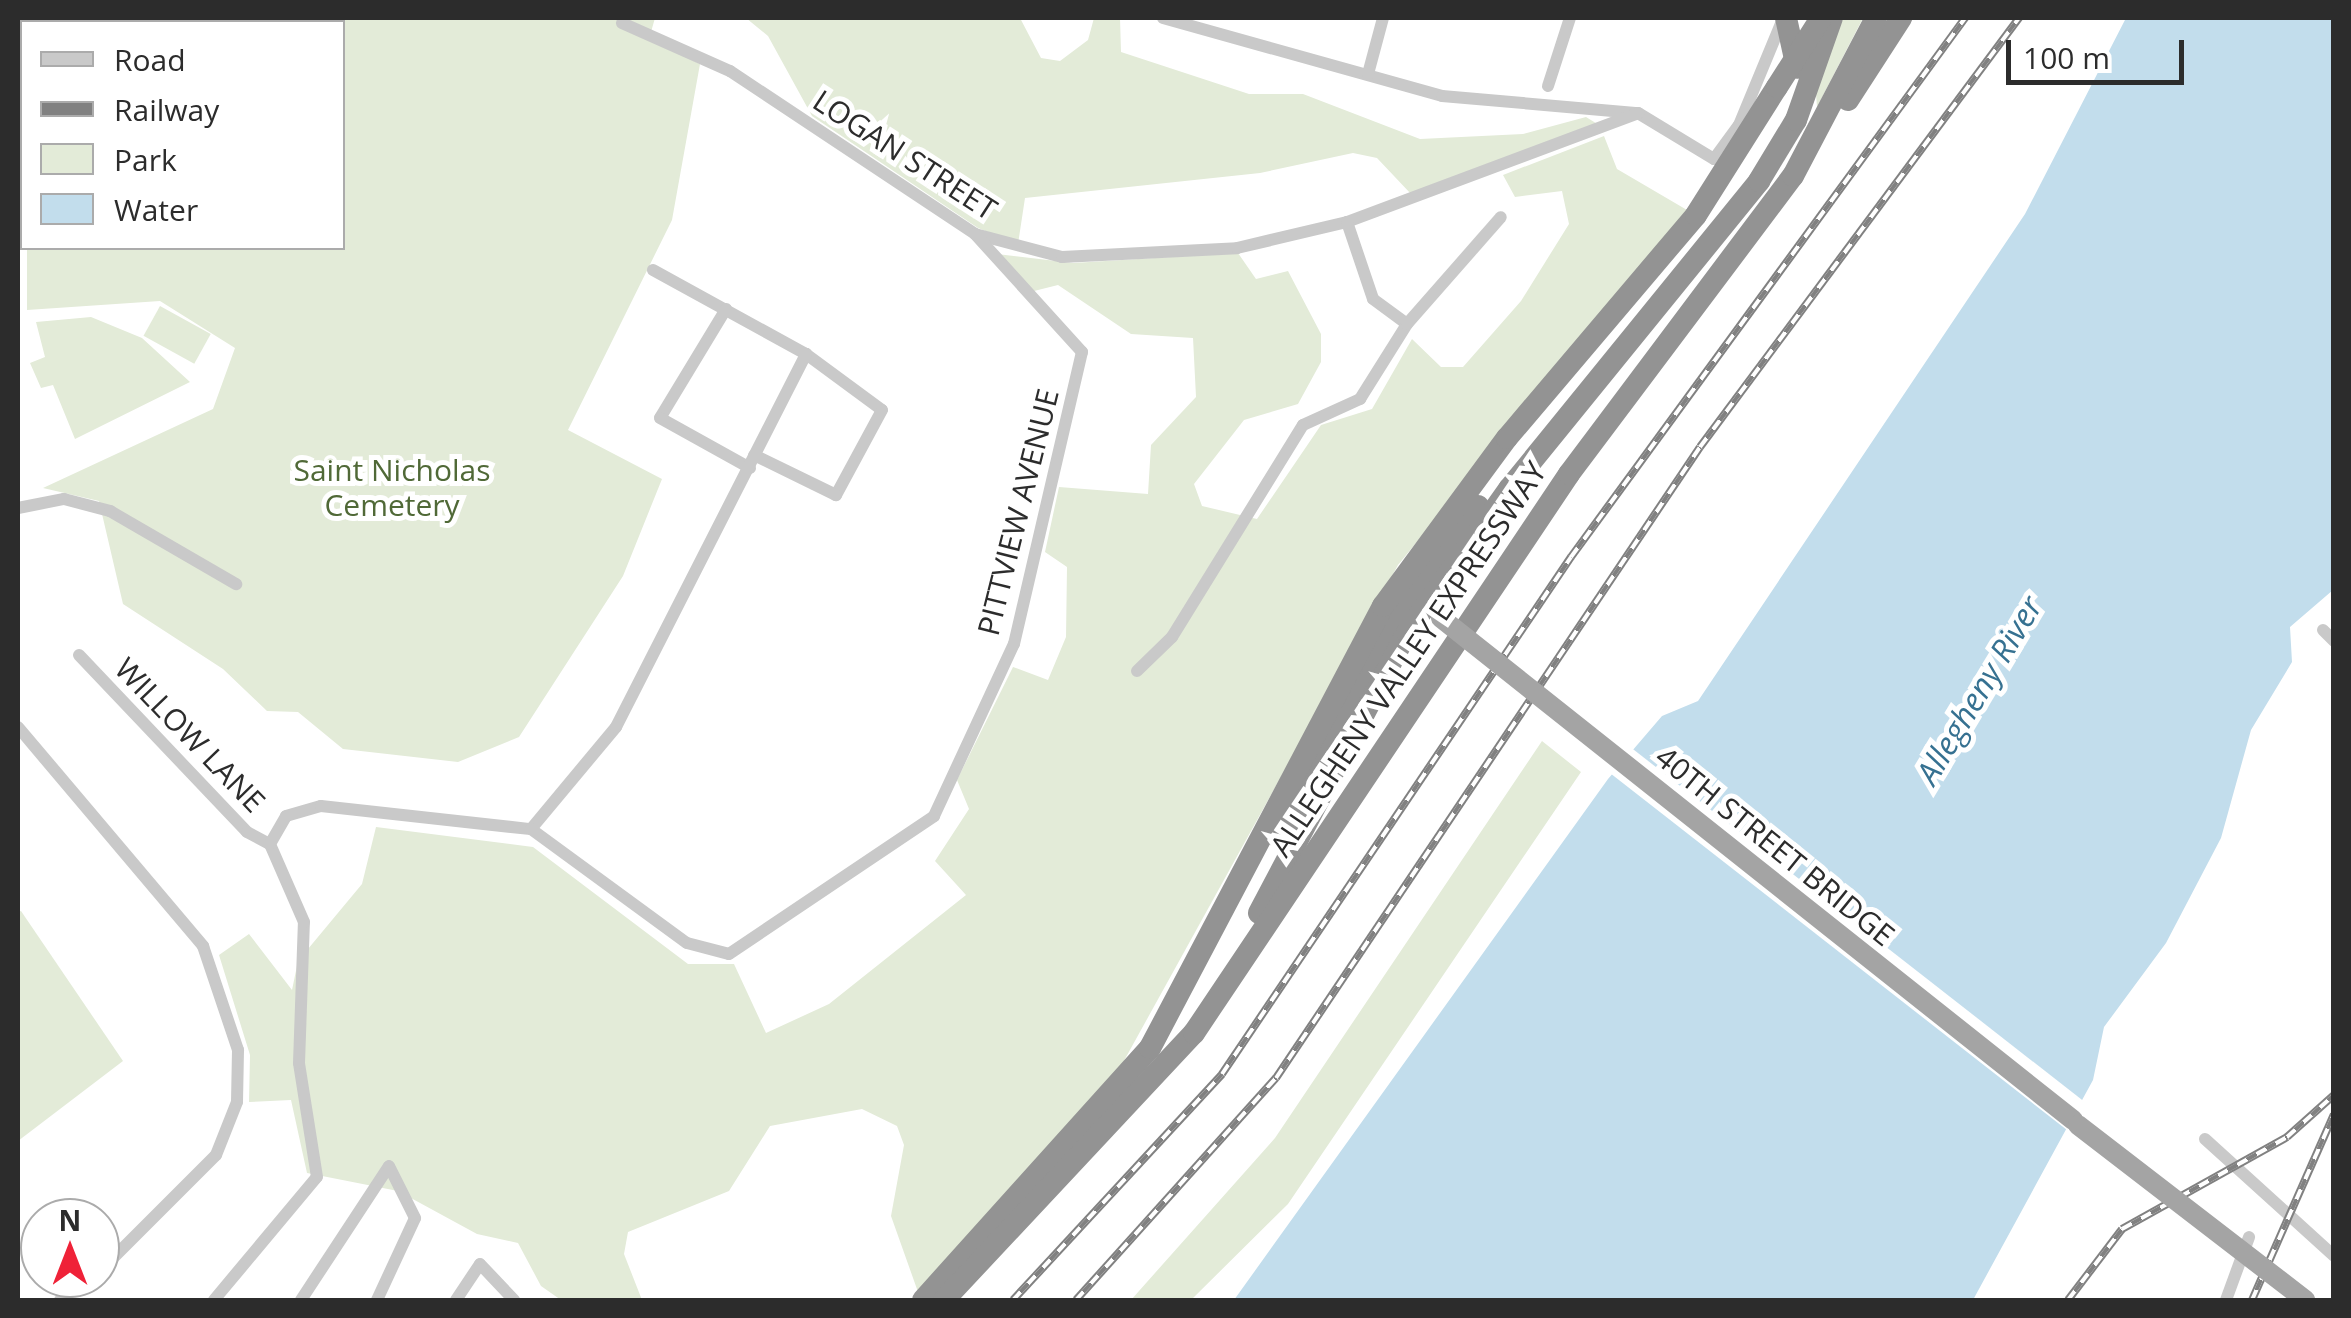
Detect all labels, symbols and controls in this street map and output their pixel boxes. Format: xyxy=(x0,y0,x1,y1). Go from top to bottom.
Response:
legend xyxy=(20,20,345,250)
scale bar xyxy=(2011,20,2188,82)
text: 100 m xyxy=(2023,37,2110,78)
text: Road xyxy=(114,39,186,80)
street label: LOGAN STREET xyxy=(807,82,1003,228)
text: Railway xyxy=(114,89,219,130)
text: Park xyxy=(114,139,177,180)
text: Water xyxy=(114,189,198,230)
street label: PITTVIEW AVENUE xyxy=(970,385,1066,639)
park label: Saint Nicholas Cemetery xyxy=(293,452,491,522)
street label: ALLEGHENY VALLEY EXPRESSWAY xyxy=(1262,455,1554,863)
water label: Allegheny River xyxy=(1908,589,2050,791)
street label: WILLOW LANE xyxy=(108,651,272,819)
street label: 40TH STREET BRIDGE xyxy=(1648,739,1902,953)
north arrow xyxy=(20,1198,120,1298)
text: N xyxy=(59,1201,81,1239)

